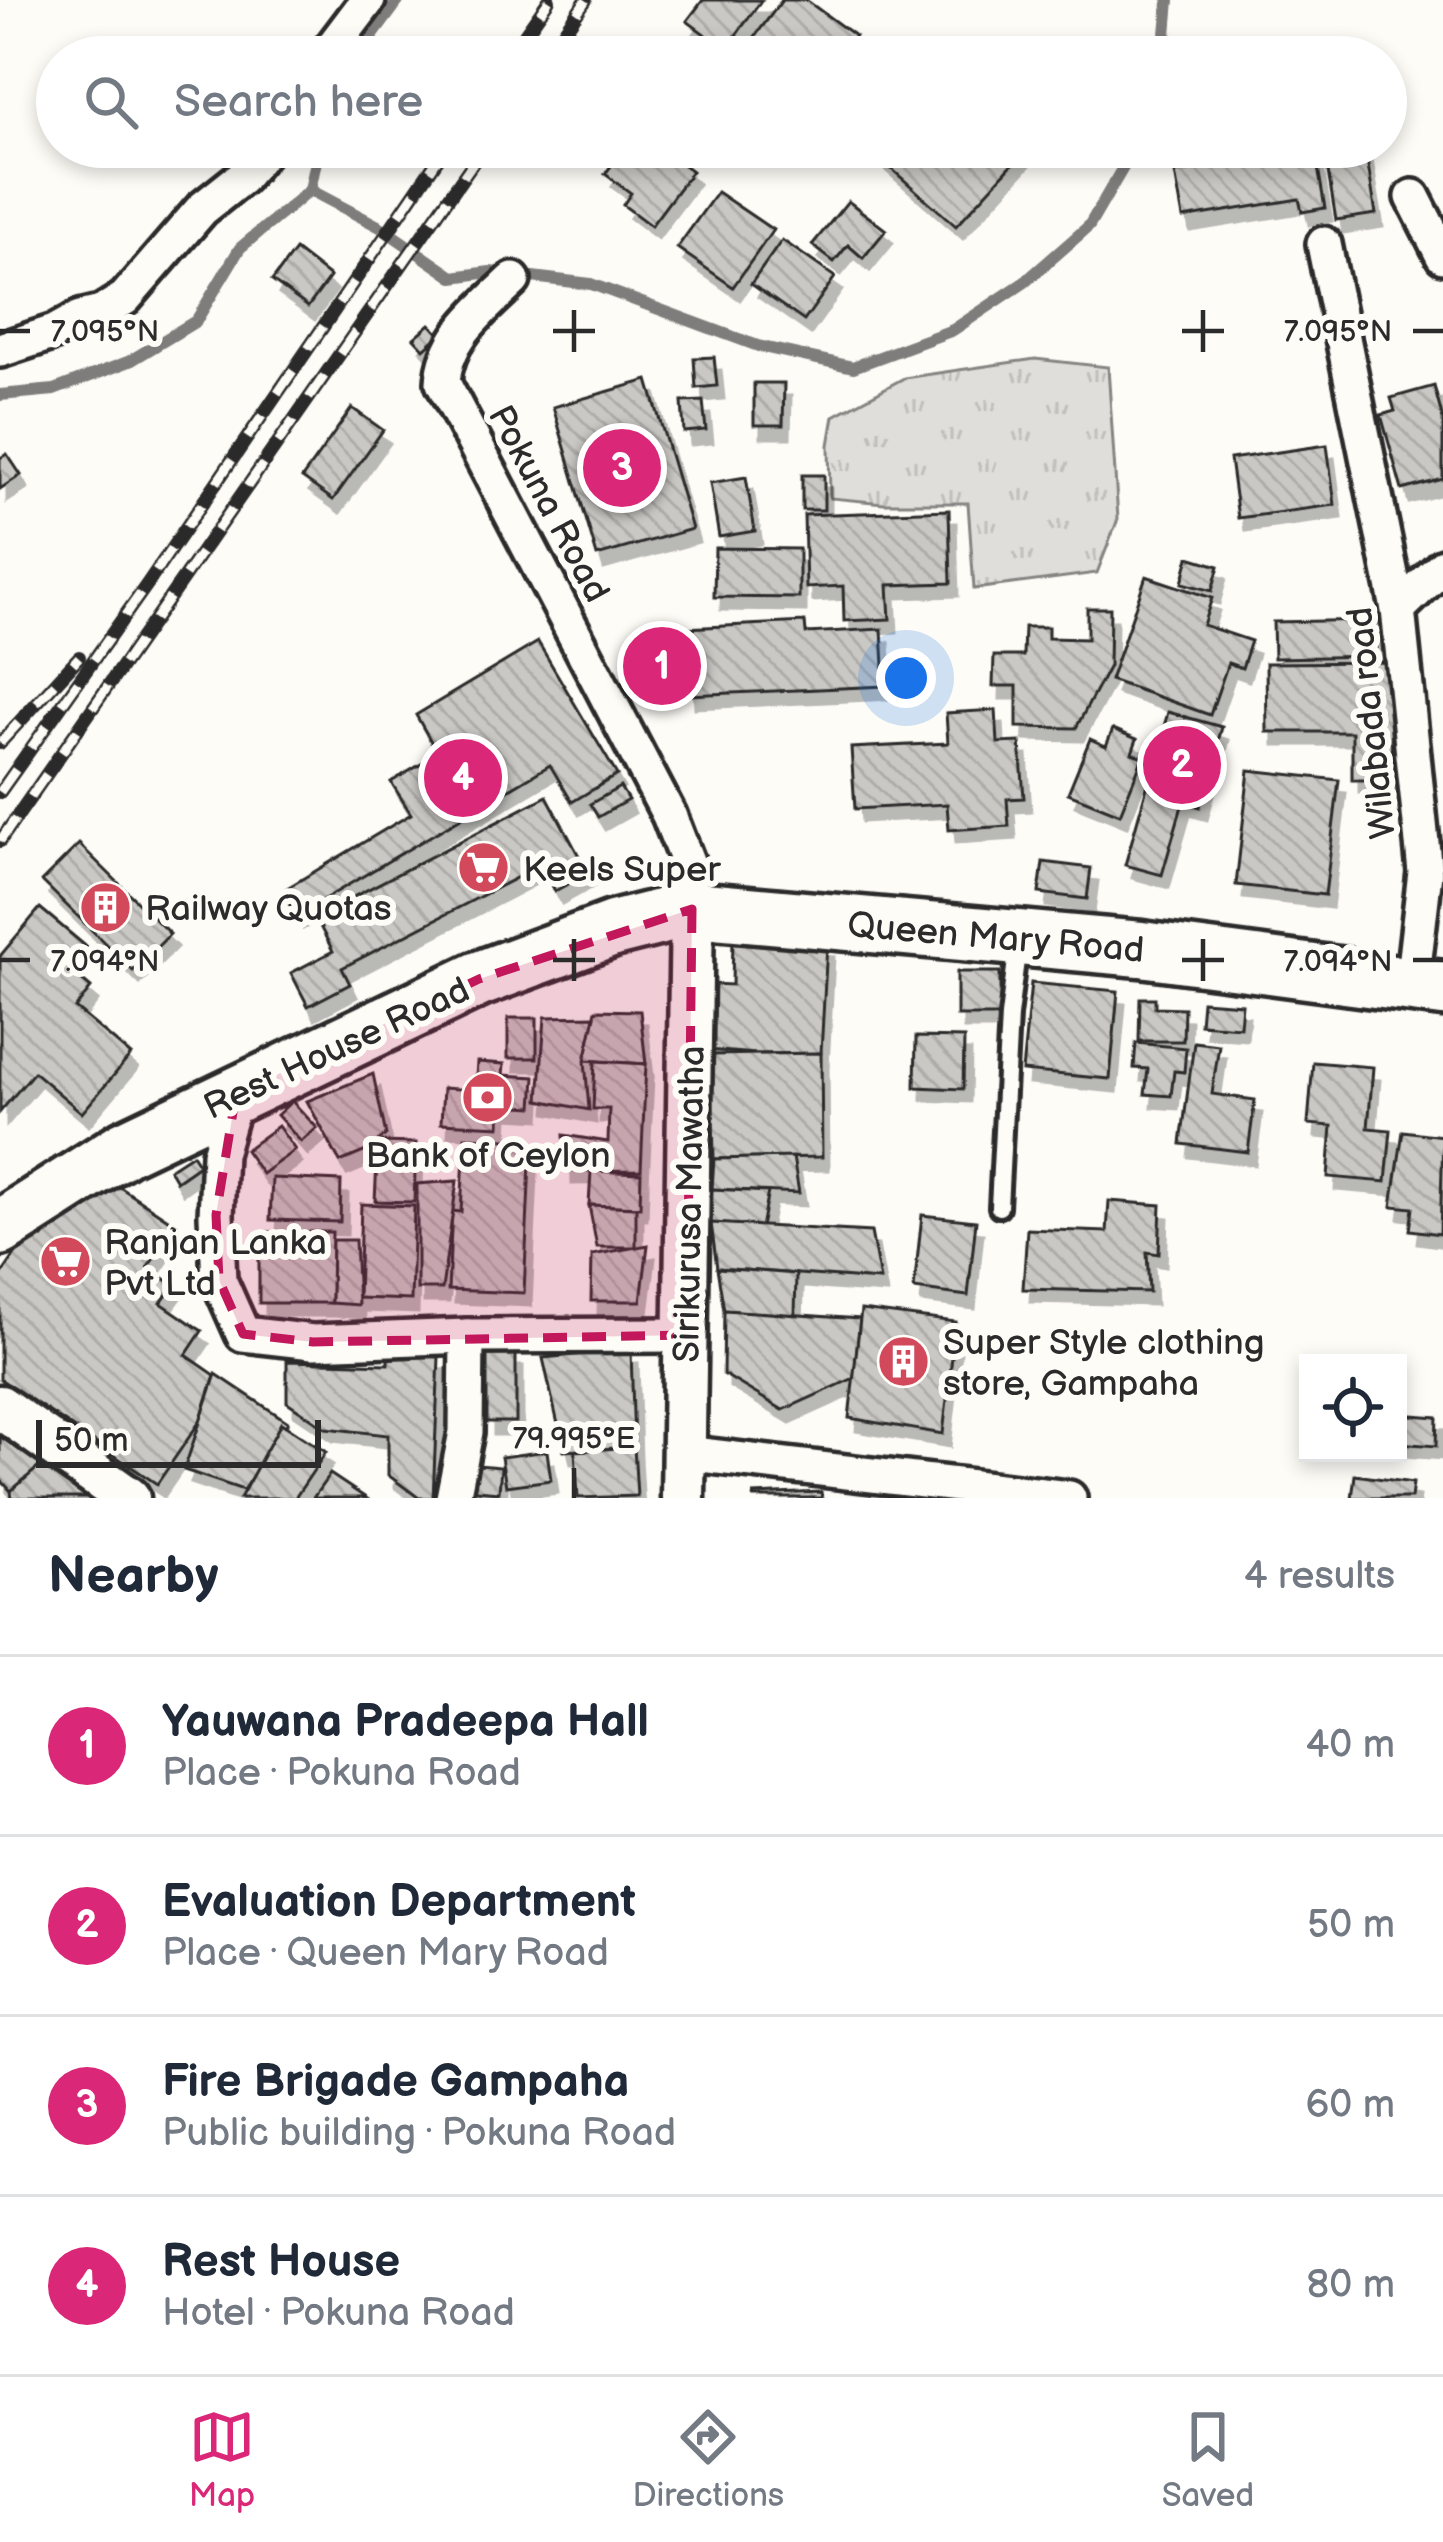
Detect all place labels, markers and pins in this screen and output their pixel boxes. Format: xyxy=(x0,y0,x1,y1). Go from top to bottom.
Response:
pin: 3 xyxy=(583,423,661,513)
pin: 1 xyxy=(623,621,701,711)
pin: 2 xyxy=(1143,720,1221,810)
pin: 4 xyxy=(424,733,502,823)
supermarket icon: Keels Super xyxy=(456,840,512,896)
place label: Keels Super xyxy=(523,849,721,892)
building icon: Railway Quotas xyxy=(78,879,134,935)
place label: Railway Quotas xyxy=(145,888,392,931)
bank icon: Bank of Ceylon xyxy=(460,1070,516,1126)
place label: Bank of Ceylon xyxy=(365,1135,611,1178)
place label: Ranjan Lanka Pvt Ltd xyxy=(104,1222,327,1306)
supermarket icon: Ranjan Lanka Pvt Ltd xyxy=(37,1234,93,1290)
place label: Super Style clothing store, Gampaha xyxy=(943,1322,1264,1406)
building icon: Super Style clothing store, Gampaha xyxy=(876,1334,932,1390)

